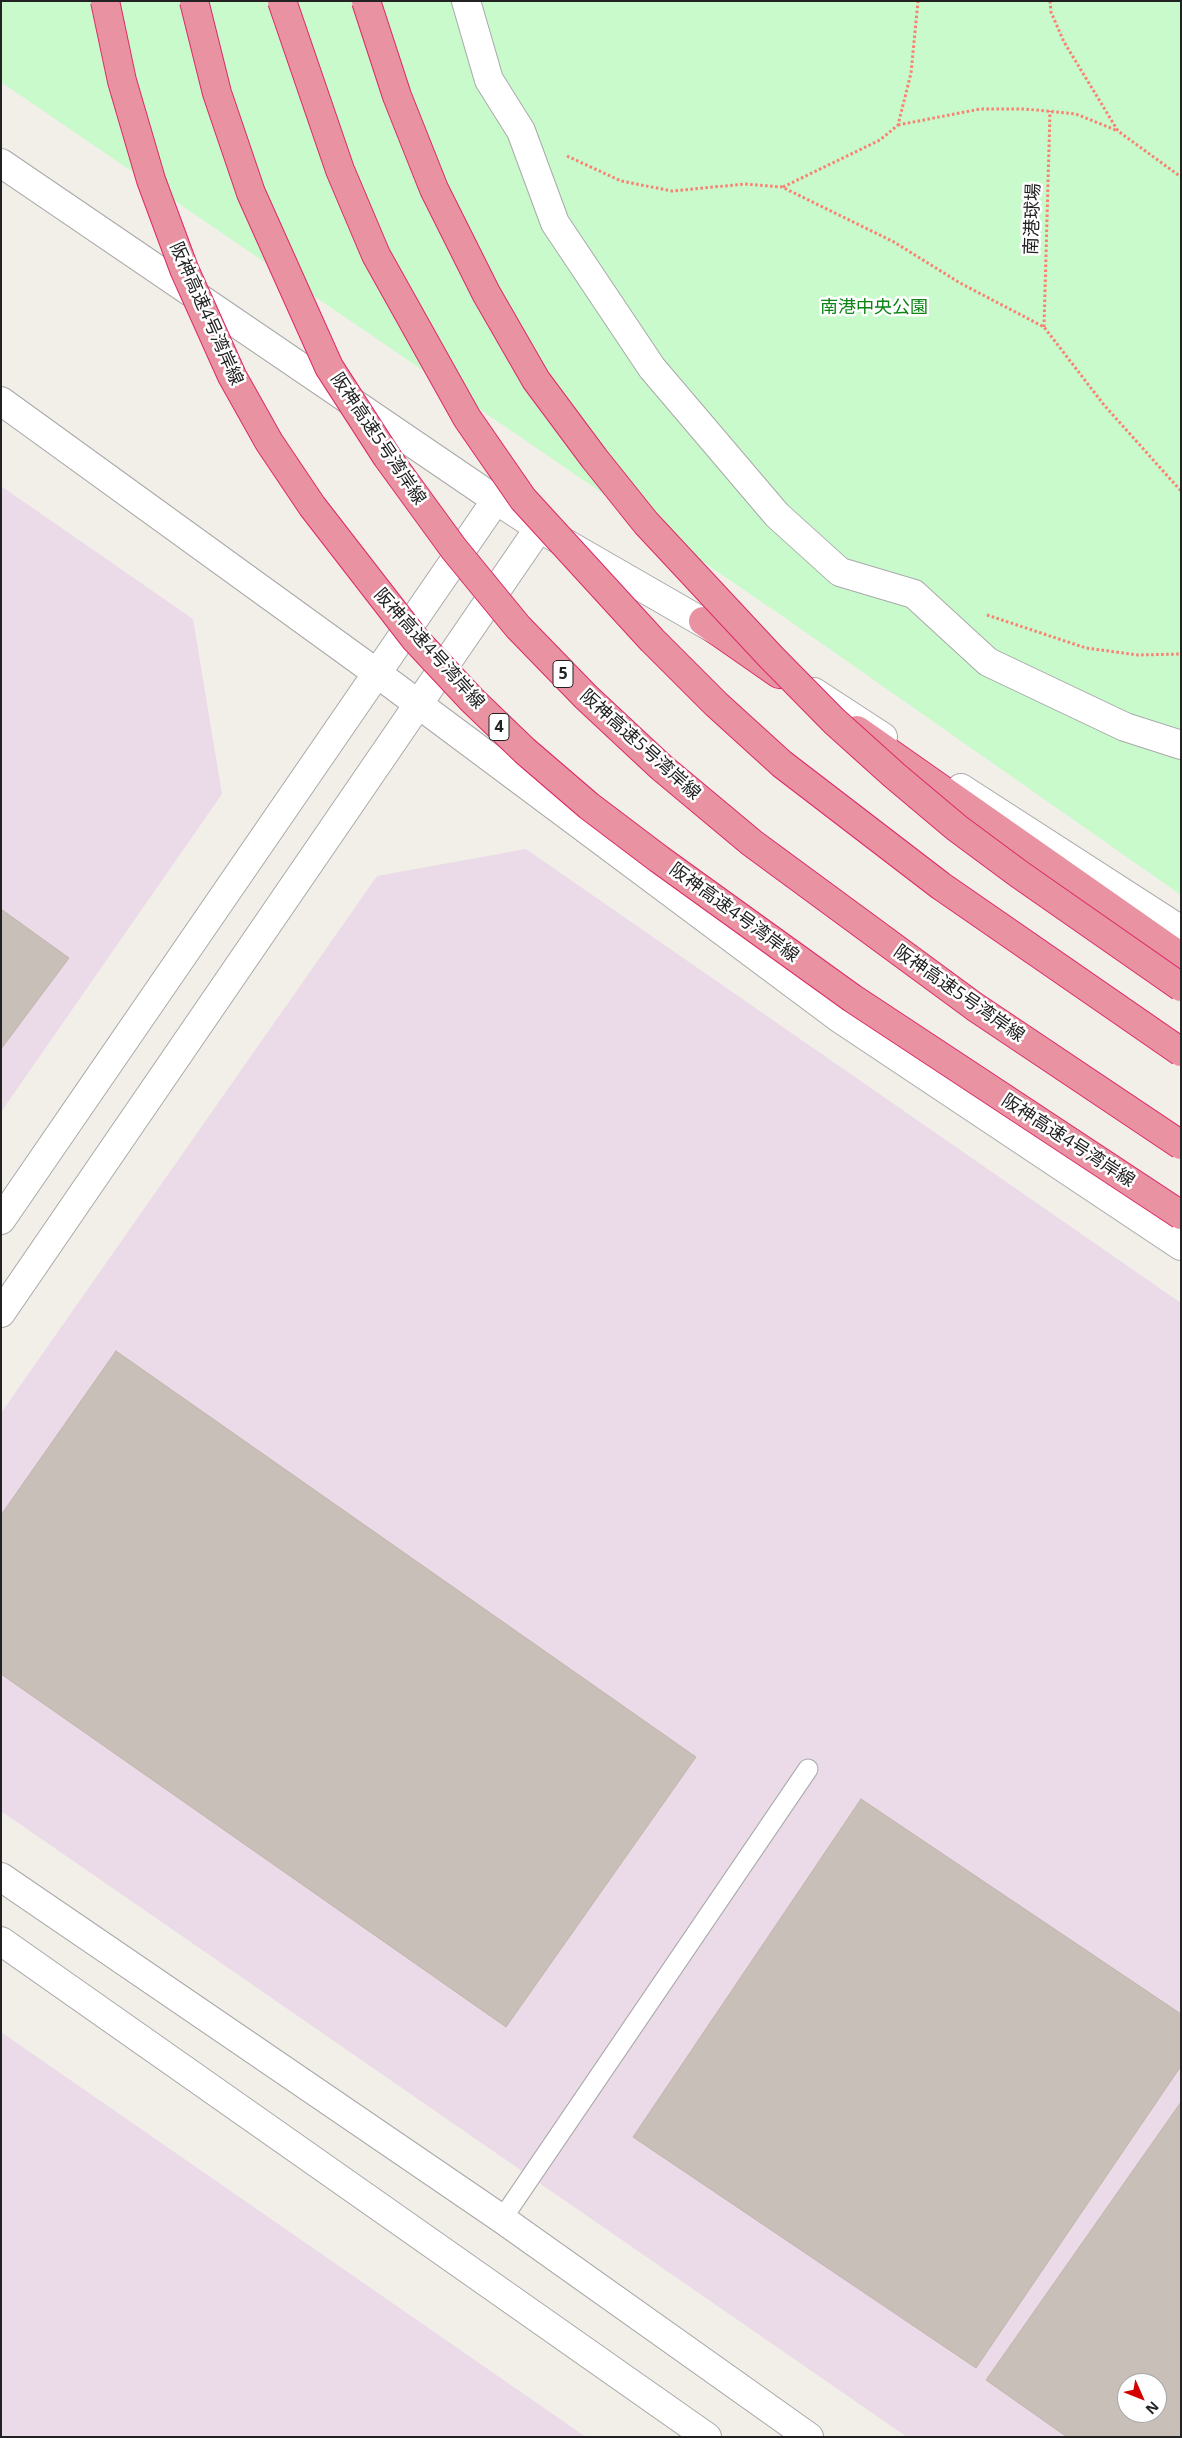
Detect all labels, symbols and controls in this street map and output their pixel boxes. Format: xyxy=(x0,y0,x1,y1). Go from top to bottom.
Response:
street label: 南港球場 xyxy=(1021,183,1045,255)
street label: 阪神高速4号湾岸線 xyxy=(165,239,247,389)
park label: 南港中央公園 xyxy=(820,297,928,319)
street label: 阪神高速5号湾岸線 xyxy=(326,369,430,509)
street label: 阪神高速4号湾岸線 xyxy=(369,584,489,714)
road number: 5 xyxy=(553,661,573,688)
street label: 阪神高速5号湾岸線 xyxy=(575,685,705,805)
road number: 4 xyxy=(489,714,509,740)
street label: 阪神高速4号湾岸線 xyxy=(665,859,803,967)
street label: 阪神高速5号湾岸線 xyxy=(890,941,1028,1047)
street label: 阪神高速4号湾岸線 xyxy=(997,1090,1139,1192)
north arrow xyxy=(1117,2373,1167,2423)
text: N xyxy=(1142,2397,1163,2419)

